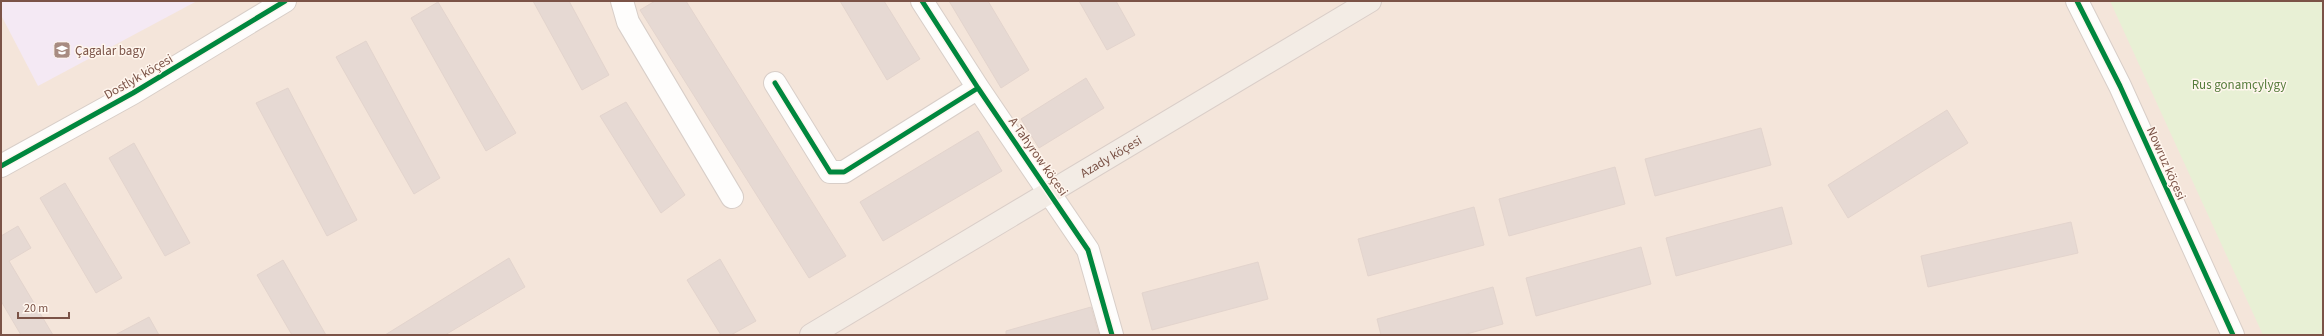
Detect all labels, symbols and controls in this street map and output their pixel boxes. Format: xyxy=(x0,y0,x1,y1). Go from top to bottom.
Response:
school or university icon: Çagalar bagy xyxy=(52,40,72,60)
place label: Çagalar bagy xyxy=(75,42,145,60)
street label: Dostlyk köçesi xyxy=(101,50,176,104)
park label: Rus gonamçylygy xyxy=(2192,76,2286,94)
street label: A Tahyrow köçesi xyxy=(1004,113,1072,200)
street label: Nowruz köçesi xyxy=(2142,124,2190,203)
street label: Azady köçesi xyxy=(1077,131,1145,182)
scale bar xyxy=(18,294,69,320)
text: 20 m xyxy=(24,300,48,317)

